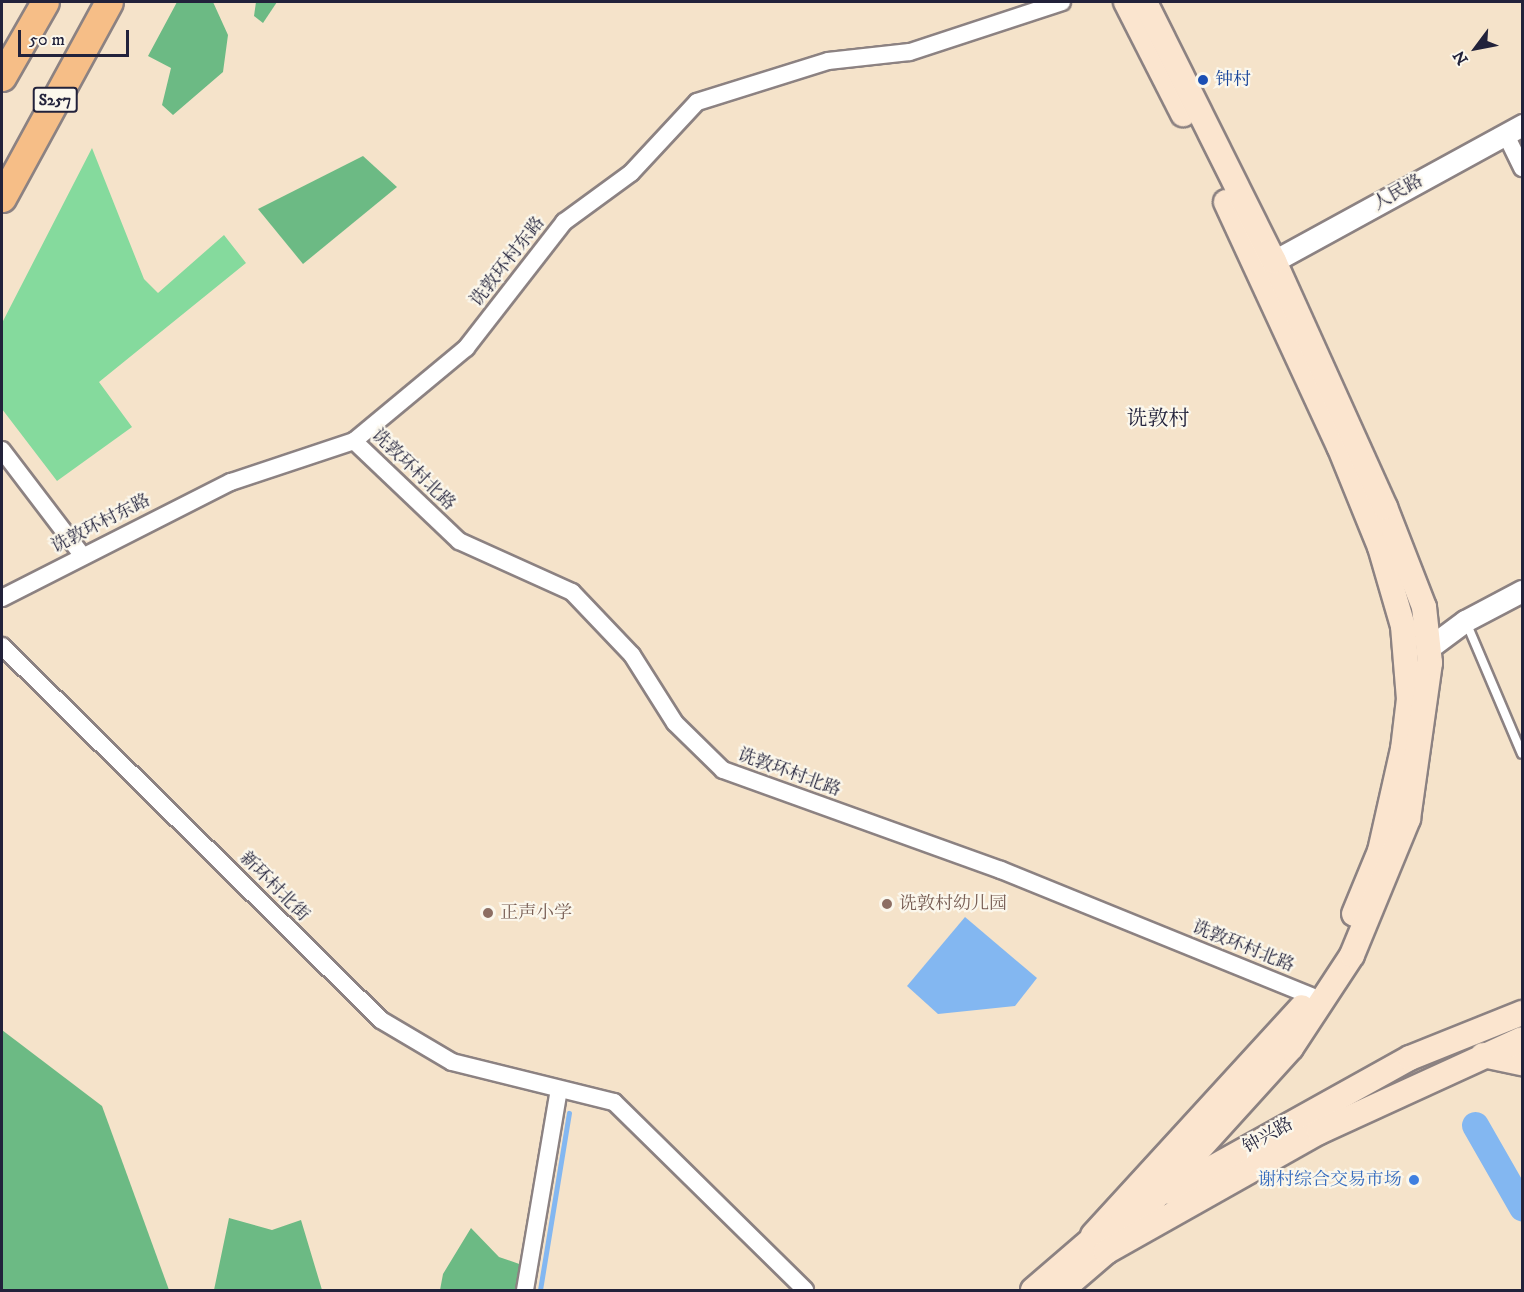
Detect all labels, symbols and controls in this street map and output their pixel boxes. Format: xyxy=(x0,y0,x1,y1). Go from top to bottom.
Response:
scale bar xyxy=(21,18,132,56)
north arrow xyxy=(1446,18,1506,78)
text: 50 m xyxy=(29,29,65,51)
text: N xyxy=(1449,47,1473,68)
place label: 钟村 xyxy=(1215,69,1251,91)
marker: 钟村 xyxy=(1196,73,1210,87)
road number: S257 xyxy=(32,87,78,113)
street label: 人民路 xyxy=(1369,170,1427,216)
street label: 诜敦环村东路 xyxy=(466,213,550,311)
district label: 诜敦村 xyxy=(1127,406,1189,432)
street label: 诜敦环村北路 xyxy=(367,425,459,515)
street label: 诜敦环村东路 xyxy=(48,490,154,558)
street label: 诜敦环村北路 xyxy=(735,744,843,802)
street label: 新环村北街 xyxy=(235,848,313,926)
place label: 诜敦村幼儿园 xyxy=(899,893,1007,915)
marker: 诜敦村幼儿园 xyxy=(880,897,894,911)
place label: 正声小学 xyxy=(500,902,572,924)
marker: 正声小学 xyxy=(481,906,495,920)
street label: 诜敦环村北路 xyxy=(1189,917,1297,977)
street label: 钟兴路 xyxy=(1239,1113,1297,1159)
place label: 谢村综合交易市场 xyxy=(1258,1169,1402,1191)
marker: 谢村综合交易市场 xyxy=(1407,1173,1421,1187)

